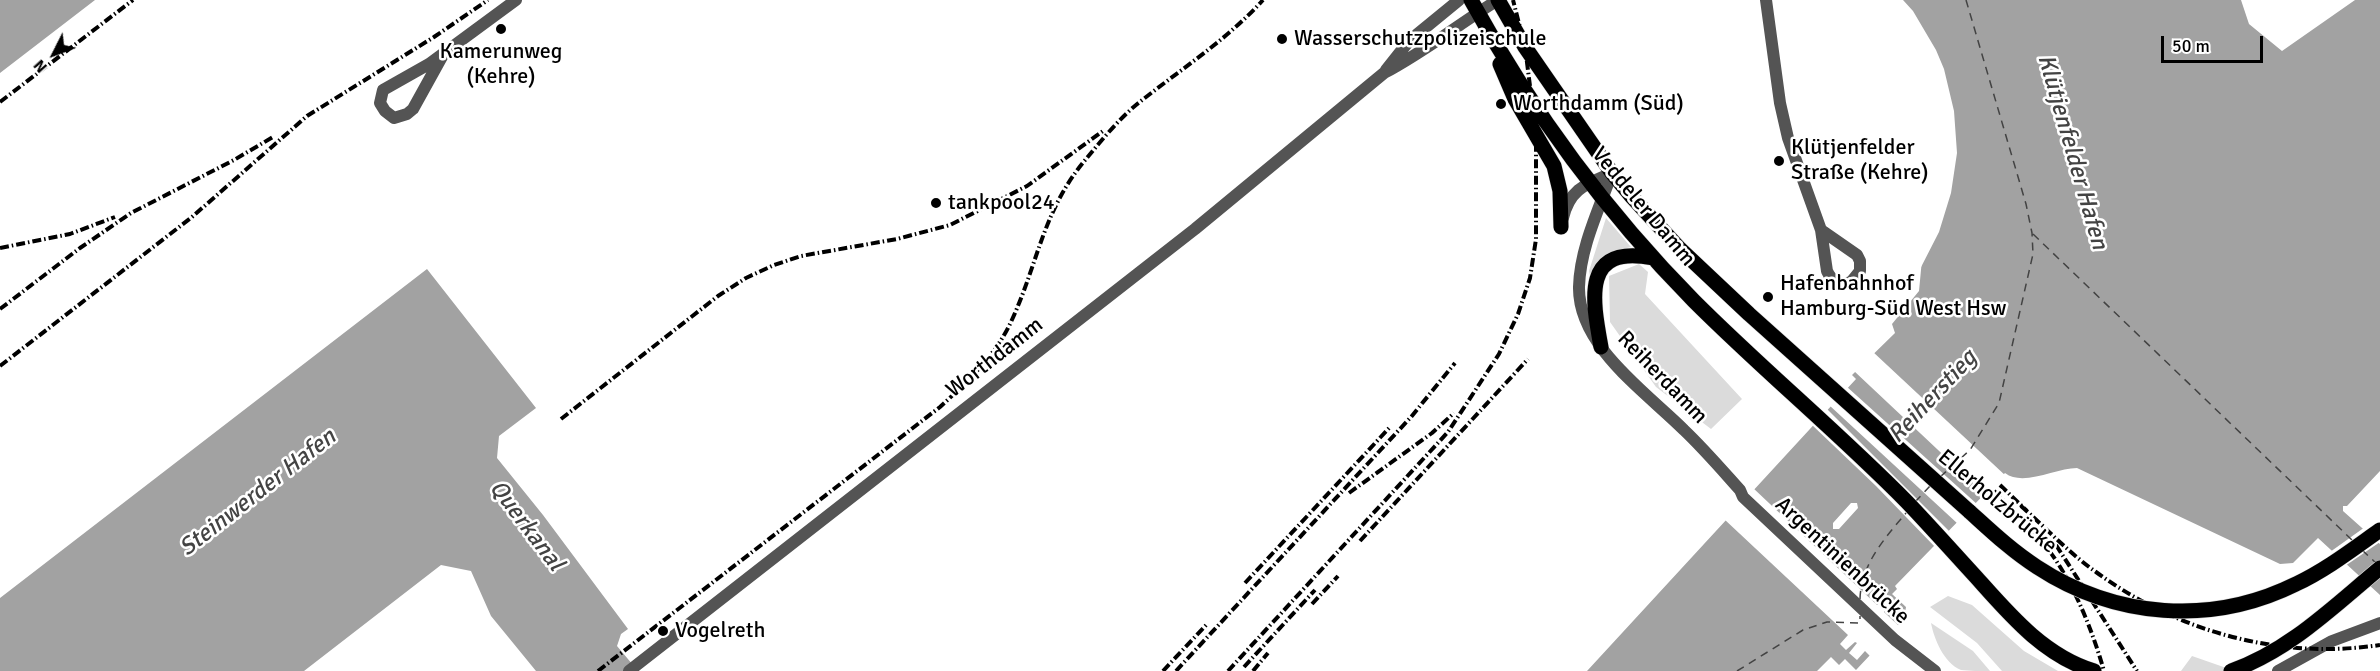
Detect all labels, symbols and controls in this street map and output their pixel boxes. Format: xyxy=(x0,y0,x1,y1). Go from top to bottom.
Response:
marker: Kamerunweg (Kehre) xyxy=(494,22,508,36)
north arrow xyxy=(24,24,84,84)
scale bar xyxy=(2164,24,2266,62)
place label: Wasserschutzpolizeischule xyxy=(1294,26,1546,52)
marker: Wasserschutzpolizeischule xyxy=(1275,32,1289,46)
text: 50 m xyxy=(2172,35,2210,57)
place label: Kamerunweg (Kehre) xyxy=(440,39,562,90)
water label: Klütjenfelder Hafen xyxy=(2030,51,2114,253)
text: N xyxy=(29,55,52,77)
place label: Worthdamm (Süd) xyxy=(1513,91,1684,117)
marker: Worthdamm (Süd) xyxy=(1494,97,1508,111)
place label: Klütjenfelder Straße (Kehre) xyxy=(1791,135,1929,186)
street label: Veddeler Damm xyxy=(1586,142,1700,272)
marker: Klütjenfelder Straße (Kehre) xyxy=(1772,154,1786,168)
place label: tankpool24 xyxy=(948,190,1055,216)
marker: tankpool24 xyxy=(929,196,943,210)
place label: Hafenbahnhof Hamburg-Süd West Hsw xyxy=(1780,271,2007,322)
marker: Hafenbahnhof Hamburg-Süd West Hsw xyxy=(1761,290,1775,304)
street label: Worthdamm xyxy=(941,312,1049,404)
street label: Reiherdamm xyxy=(1611,326,1713,430)
water label: Reiherstieg xyxy=(1883,344,1983,450)
water label: Steinwerder Hafen xyxy=(174,423,342,563)
street label: Ellerholzbrücke xyxy=(1932,444,2062,560)
water label: Querkanal xyxy=(483,475,569,577)
street label: Argentinienbrücke xyxy=(1769,492,1915,630)
place label: Vogelreth xyxy=(675,618,765,644)
marker: Vogelreth xyxy=(656,624,670,638)

